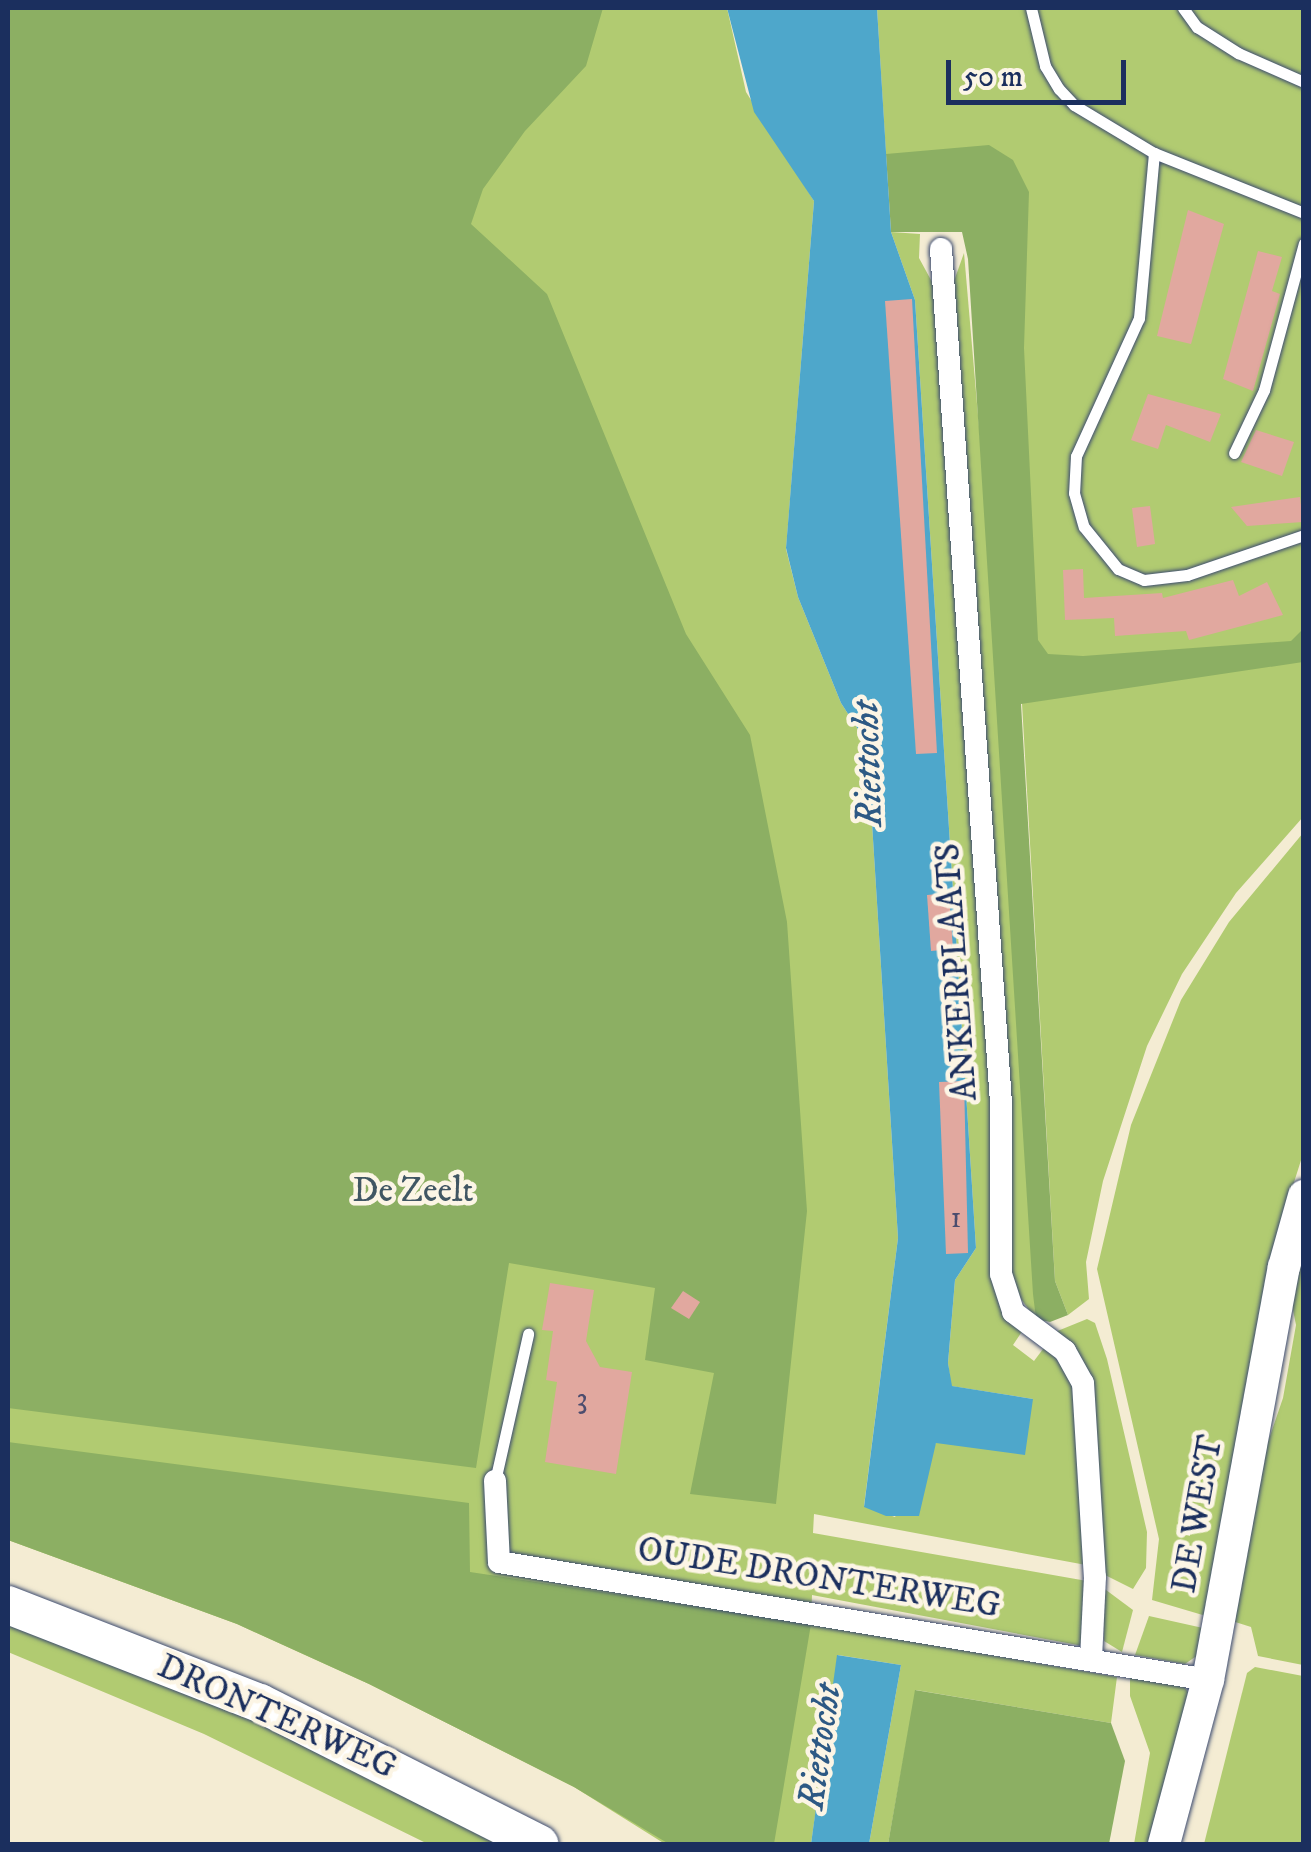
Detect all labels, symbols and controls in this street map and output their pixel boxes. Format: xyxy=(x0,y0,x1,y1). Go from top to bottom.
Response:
scale bar xyxy=(951,40,1131,102)
text: 50 m xyxy=(963,59,1023,96)
water label: Riettocht xyxy=(844,700,894,828)
street label: ANKERPLAATS xyxy=(927,842,987,1102)
park label: De Zeelt xyxy=(352,1170,474,1212)
house number: 1 xyxy=(950,1201,962,1237)
house number: 3 xyxy=(576,1382,588,1418)
street label: DE WEST xyxy=(1163,1432,1233,1596)
street label: OUDE DRONTERWEG xyxy=(635,1529,1003,1627)
street label: DRONTERWEG xyxy=(151,1646,403,1788)
water label: Riettocht xyxy=(790,1681,852,1813)

